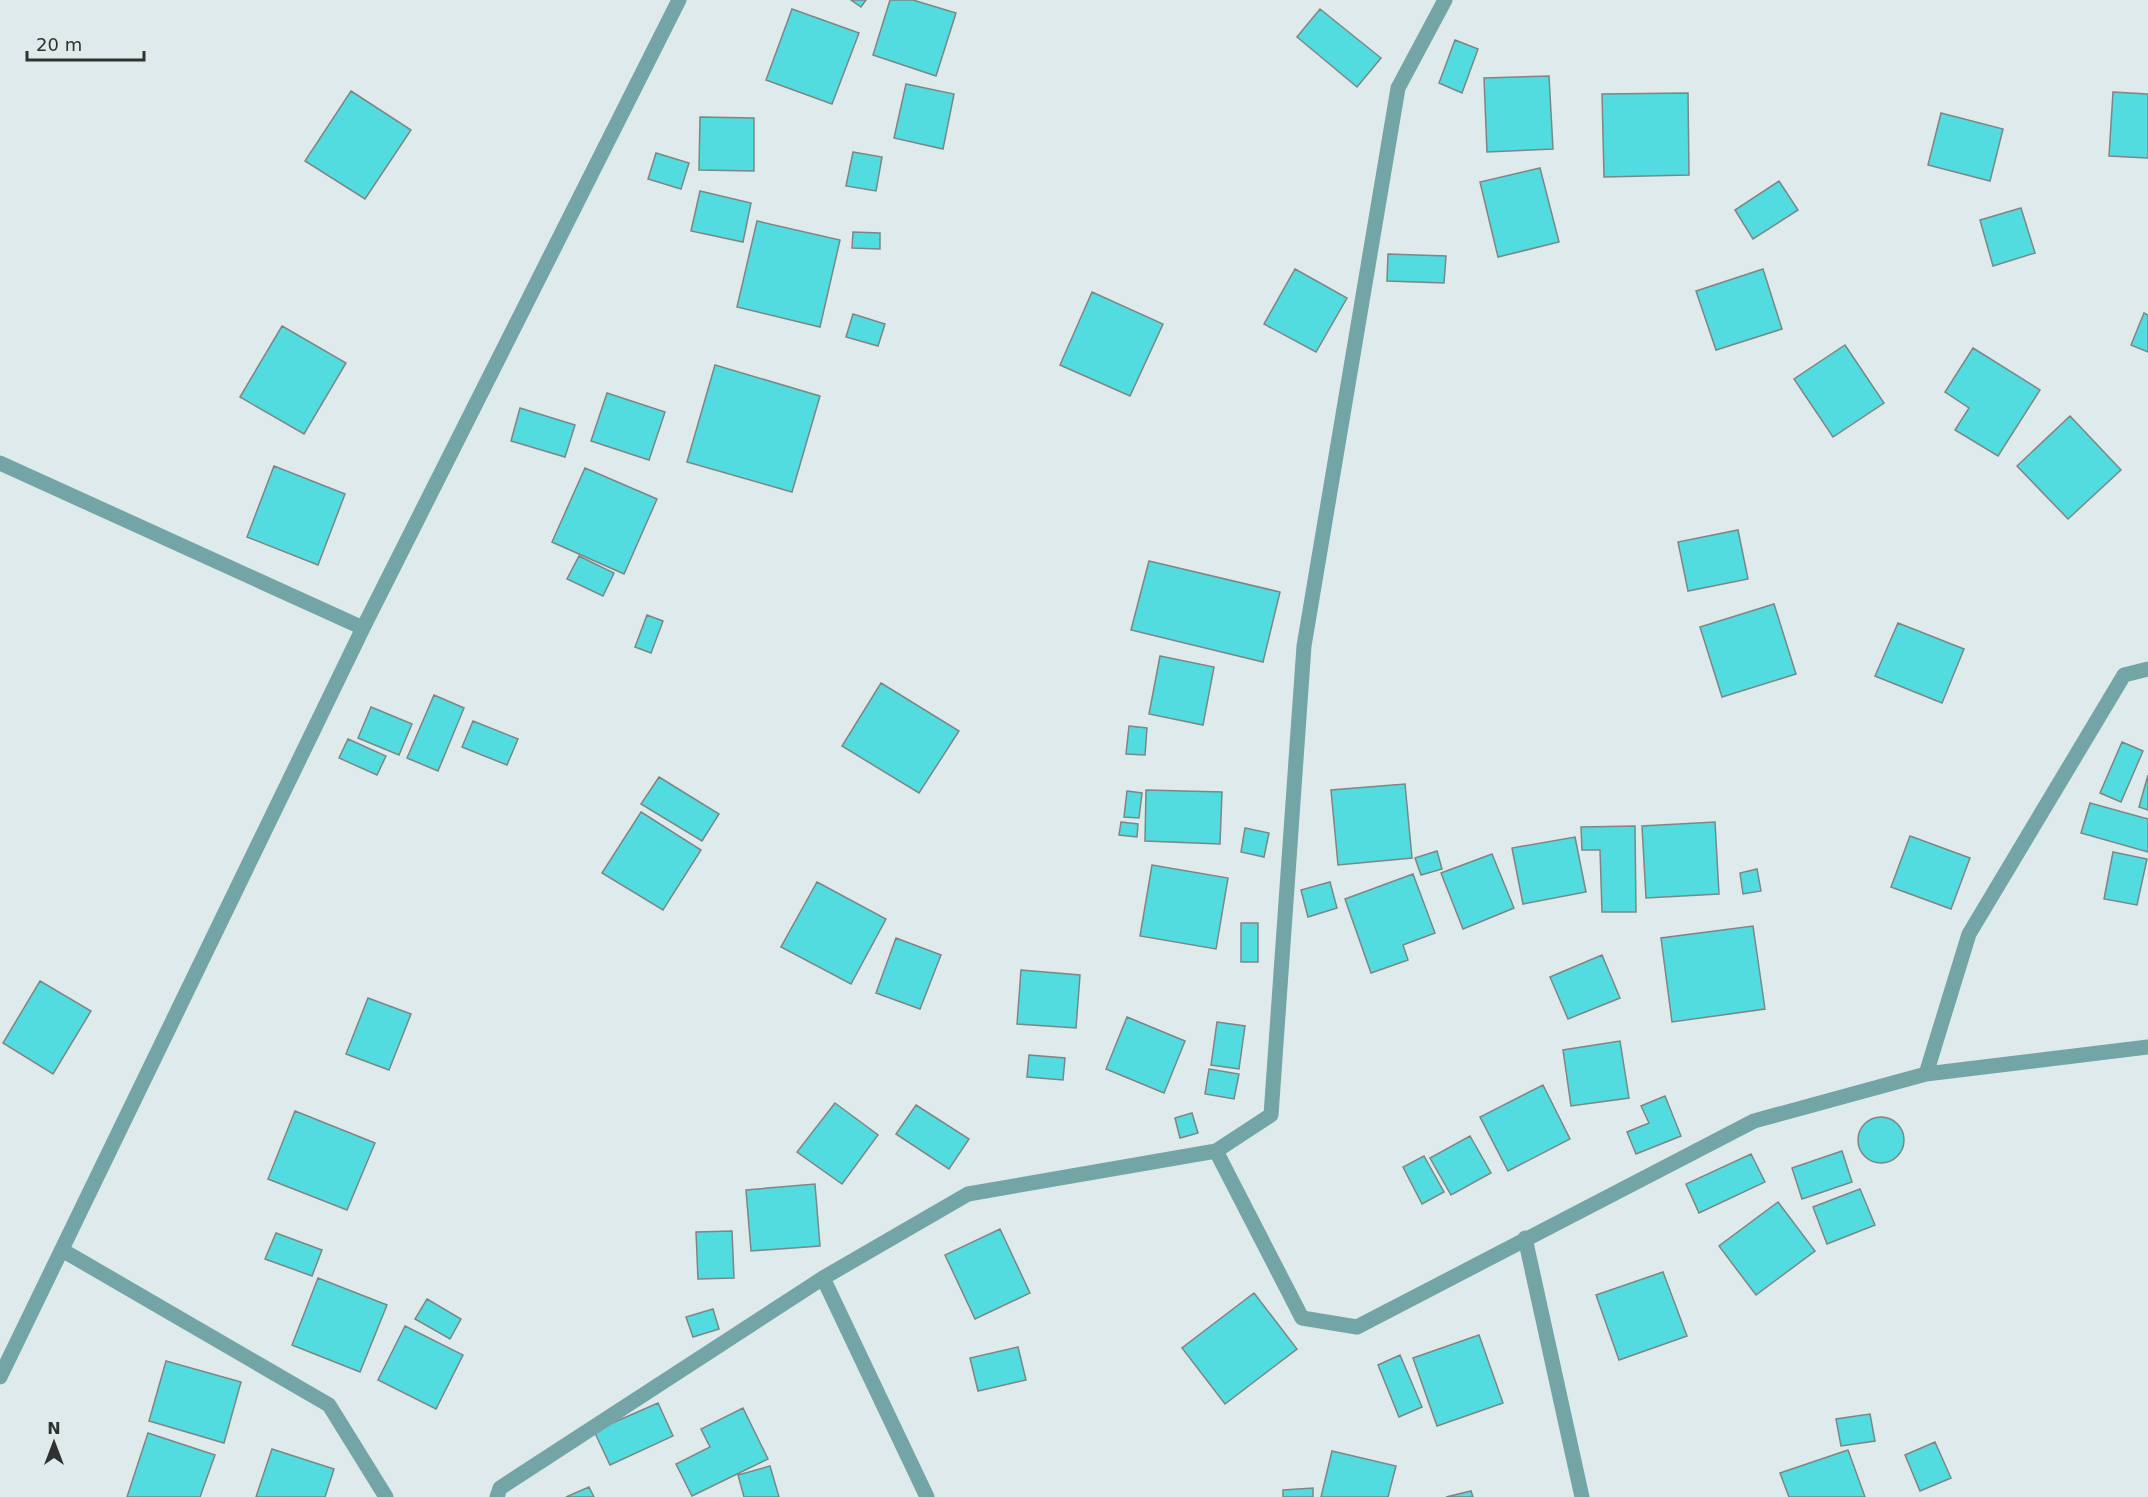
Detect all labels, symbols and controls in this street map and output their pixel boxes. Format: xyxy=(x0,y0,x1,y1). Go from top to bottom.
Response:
scale bar xyxy=(27,24,144,62)
text: 20 m xyxy=(36,34,82,55)
north arrow xyxy=(24,1413,84,1473)
text: N xyxy=(47,1419,61,1438)

